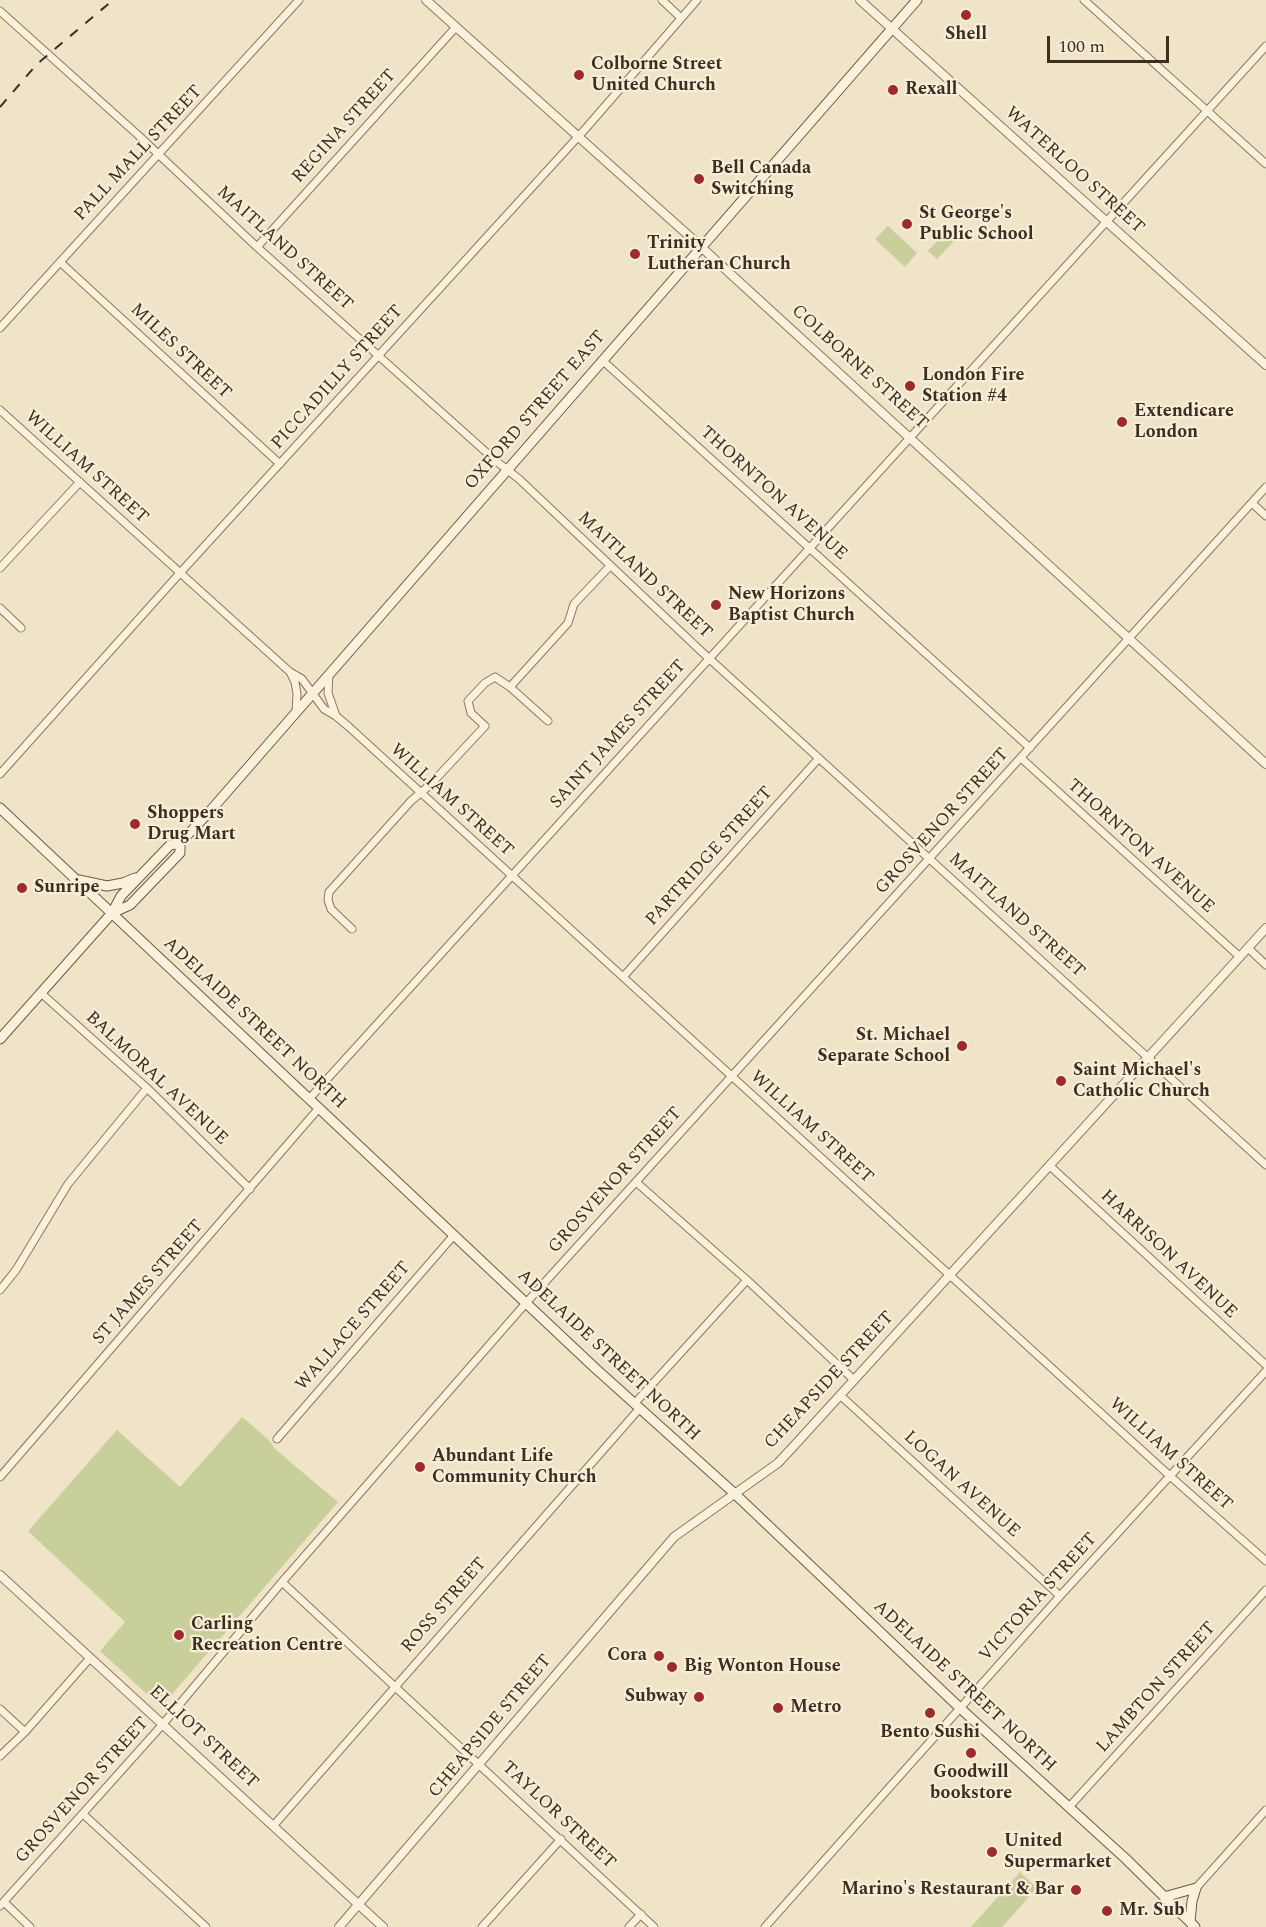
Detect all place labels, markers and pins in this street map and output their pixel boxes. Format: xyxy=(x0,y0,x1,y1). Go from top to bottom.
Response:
marker: Shell xyxy=(959,8,973,22)
place label: Shell xyxy=(945,24,987,46)
place label: Colborne Street United Church xyxy=(591,54,722,97)
marker: Colborne Street United Church xyxy=(572,68,586,82)
place label: Rexall xyxy=(905,79,957,101)
marker: Rexall xyxy=(886,83,900,97)
place label: Bell Canada Switching xyxy=(711,158,811,201)
marker: Bell Canada Switching xyxy=(692,172,706,186)
place label: St George's Public School xyxy=(919,203,1034,246)
marker: St George's Public School xyxy=(900,217,914,231)
place label: Trinity Lutheran Church xyxy=(647,233,791,276)
marker: Trinity Lutheran Church xyxy=(628,247,642,261)
place label: London Fire Station #4 xyxy=(922,365,1024,407)
marker: London Fire Station #4 xyxy=(903,379,917,393)
place label: Extendicare London xyxy=(1134,401,1234,444)
marker: Extendicare London xyxy=(1115,415,1129,429)
place label: New Horizons Baptist Church xyxy=(728,584,855,626)
marker: New Horizons Baptist Church xyxy=(709,598,723,612)
place label: Shoppers Drug Mart xyxy=(147,803,236,846)
marker: Shoppers Drug Mart xyxy=(128,817,142,831)
place label: Sunripe xyxy=(34,877,99,899)
marker: Sunripe xyxy=(15,881,29,895)
place label: St. Michael Separate School xyxy=(817,1025,950,1068)
marker: St. Michael Separate School xyxy=(955,1039,969,1053)
place label: Saint Michael's Catholic Church xyxy=(1073,1060,1210,1102)
marker: Saint Michael's Catholic Church xyxy=(1054,1074,1068,1088)
place label: Abundant Life Community Church xyxy=(432,1446,597,1488)
marker: Abundant Life Community Church xyxy=(413,1460,427,1474)
place label: Carling Recreation Centre xyxy=(191,1614,343,1656)
marker: Carling Recreation Centre xyxy=(172,1628,186,1642)
place label: Cora xyxy=(607,1645,647,1667)
marker: Cora xyxy=(652,1649,666,1663)
place label: Big Wonton House xyxy=(684,1656,841,1678)
marker: Big Wonton House xyxy=(665,1660,679,1674)
place label: Subway xyxy=(625,1686,687,1708)
marker: Subway xyxy=(692,1690,706,1704)
place label: Metro xyxy=(790,1697,841,1719)
marker: Metro xyxy=(771,1701,785,1715)
marker: Bento Sushi xyxy=(923,1706,937,1720)
place label: Bento Sushi xyxy=(880,1722,980,1744)
marker: Goodwill bookstore xyxy=(964,1746,978,1760)
place label: Goodwill bookstore xyxy=(930,1762,1012,1804)
place label: United Supermarket xyxy=(1004,1831,1112,1874)
marker: United Supermarket xyxy=(985,1845,999,1859)
place label: Marino's Restaurant & Bar xyxy=(841,1879,1064,1901)
marker: Marino's Restaurant & Bar xyxy=(1069,1883,1083,1897)
place label: Mr. Sub xyxy=(1119,1900,1184,1922)
marker: Mr. Sub xyxy=(1100,1904,1114,1918)

